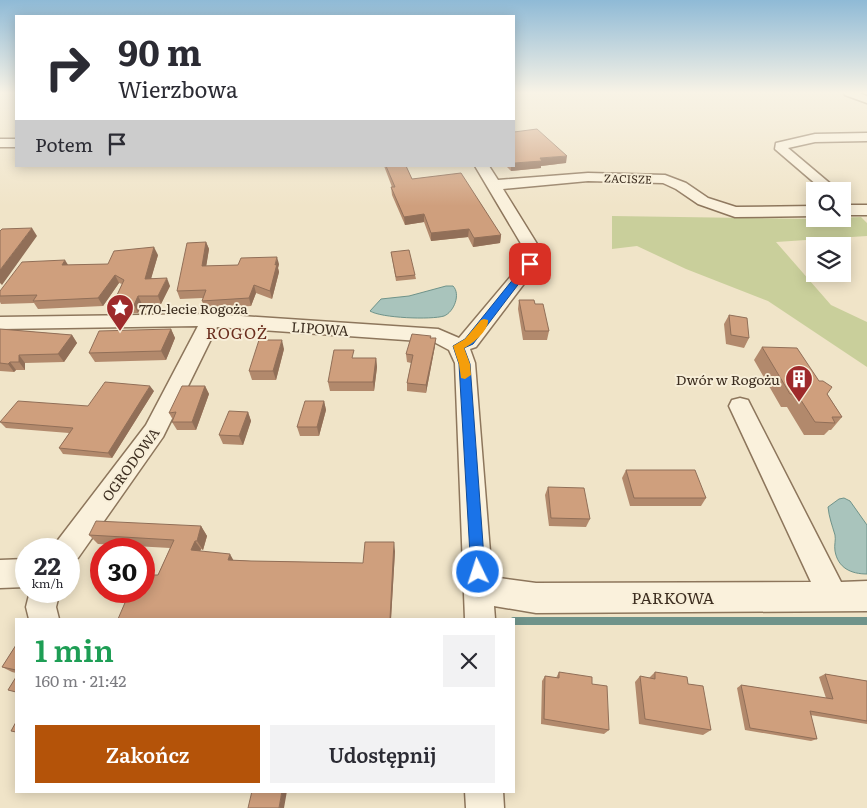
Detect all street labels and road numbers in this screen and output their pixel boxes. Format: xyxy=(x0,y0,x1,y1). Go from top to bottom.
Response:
street label: ZACISZE xyxy=(604,169,652,187)
street label: LIPOWA xyxy=(291,316,350,340)
street label: OGRODOWA xyxy=(96,423,164,505)
street label: PARKOWA xyxy=(632,585,715,609)

